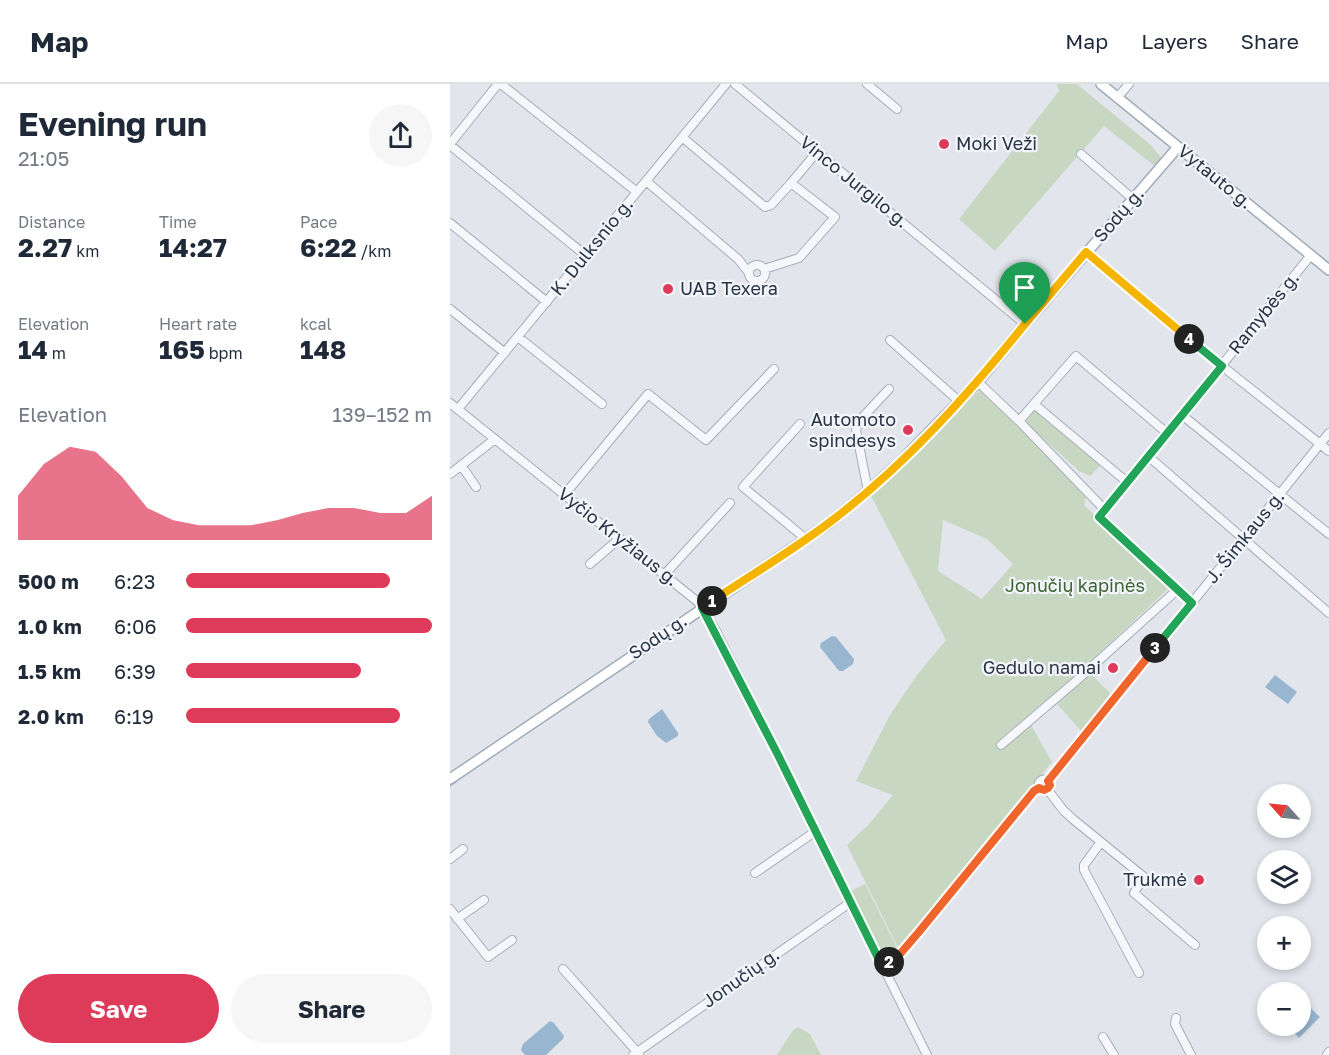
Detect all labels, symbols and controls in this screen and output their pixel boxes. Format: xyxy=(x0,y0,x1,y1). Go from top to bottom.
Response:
text: Map xyxy=(30,25,88,58)
text: Map xyxy=(1065,28,1108,54)
text: Layers xyxy=(1141,28,1208,54)
text: Share xyxy=(1241,28,1299,54)
text: Evening run xyxy=(18,104,207,143)
button: share xyxy=(369,104,432,167)
street label: Vinco Jurgilo g. xyxy=(796,130,914,232)
place label: Moki Veži xyxy=(956,132,1037,154)
marker: Moki Veži xyxy=(937,137,951,151)
street label: Vytauto g. xyxy=(1174,139,1257,213)
text: 21:05 xyxy=(18,146,69,170)
street label: Sodų g. xyxy=(1089,183,1148,246)
street label: K. Dulksnio g. xyxy=(545,193,637,300)
text: Distance xyxy=(18,212,85,232)
text: Time xyxy=(159,212,197,232)
text: Pace xyxy=(300,212,337,232)
text: 2.27 xyxy=(18,232,72,263)
text: 14:27 xyxy=(159,232,227,263)
text: 6:22 xyxy=(300,232,357,263)
text: km xyxy=(72,241,99,261)
text: /km xyxy=(357,241,391,261)
pin xyxy=(999,262,1050,324)
street label: Ramybės g. xyxy=(1223,267,1303,358)
icon: arrive xyxy=(1008,271,1041,304)
place label: UAB Texera xyxy=(680,277,778,299)
marker: UAB Texera xyxy=(661,282,675,296)
text: Elevation xyxy=(18,314,89,334)
text: Heart rate xyxy=(159,314,237,334)
text: kcal xyxy=(300,314,332,334)
pin: 4 xyxy=(1174,324,1204,354)
text: 4 xyxy=(1184,329,1194,349)
text: 14 xyxy=(18,334,48,365)
text: 165 xyxy=(159,334,205,365)
text: 148 xyxy=(300,334,346,365)
text: m xyxy=(48,343,66,363)
text: bpm xyxy=(205,343,243,363)
text: Elevation xyxy=(18,402,107,426)
text: 139–152 m xyxy=(332,402,432,426)
place label: Automoto spindesys xyxy=(809,408,896,451)
marker: Automoto spindesys xyxy=(901,423,915,437)
street label: Vyčio Kryžiaus g. xyxy=(554,482,683,590)
street label: J. Šimkaus g. xyxy=(1200,485,1288,587)
text: 500 m xyxy=(18,569,79,593)
text: 6:23 xyxy=(114,569,155,593)
park label: Jonučių kapinės xyxy=(1005,574,1145,596)
pin: 1 xyxy=(697,586,727,616)
text: 1 xyxy=(708,591,716,611)
street label: Sodų g. xyxy=(624,609,691,664)
text: 1.0 km xyxy=(18,614,82,638)
text: 6:06 xyxy=(114,614,157,638)
pin: 3 xyxy=(1140,633,1170,663)
text: 3 xyxy=(1150,638,1160,658)
place label: Gedulo namai xyxy=(983,656,1101,678)
text: 1.5 km xyxy=(18,659,81,683)
text: 6:39 xyxy=(114,659,156,683)
marker: Gedulo namai xyxy=(1106,661,1120,675)
text: 2.0 km xyxy=(18,704,84,728)
text: 6:19 xyxy=(114,704,154,728)
north arrow xyxy=(1257,784,1311,838)
map controls xyxy=(1257,784,1311,1036)
button: layers xyxy=(1257,850,1311,904)
place label: Trukmė xyxy=(1123,868,1187,890)
marker: Trukmė xyxy=(1192,873,1206,887)
button: + xyxy=(1257,916,1311,970)
street label: Jonučių g. xyxy=(698,943,783,1012)
pin: 2 xyxy=(874,947,904,977)
text: 2 xyxy=(884,952,894,972)
button: Save xyxy=(18,974,219,1043)
button: Share xyxy=(231,974,432,1043)
button: − xyxy=(1257,982,1311,1036)

